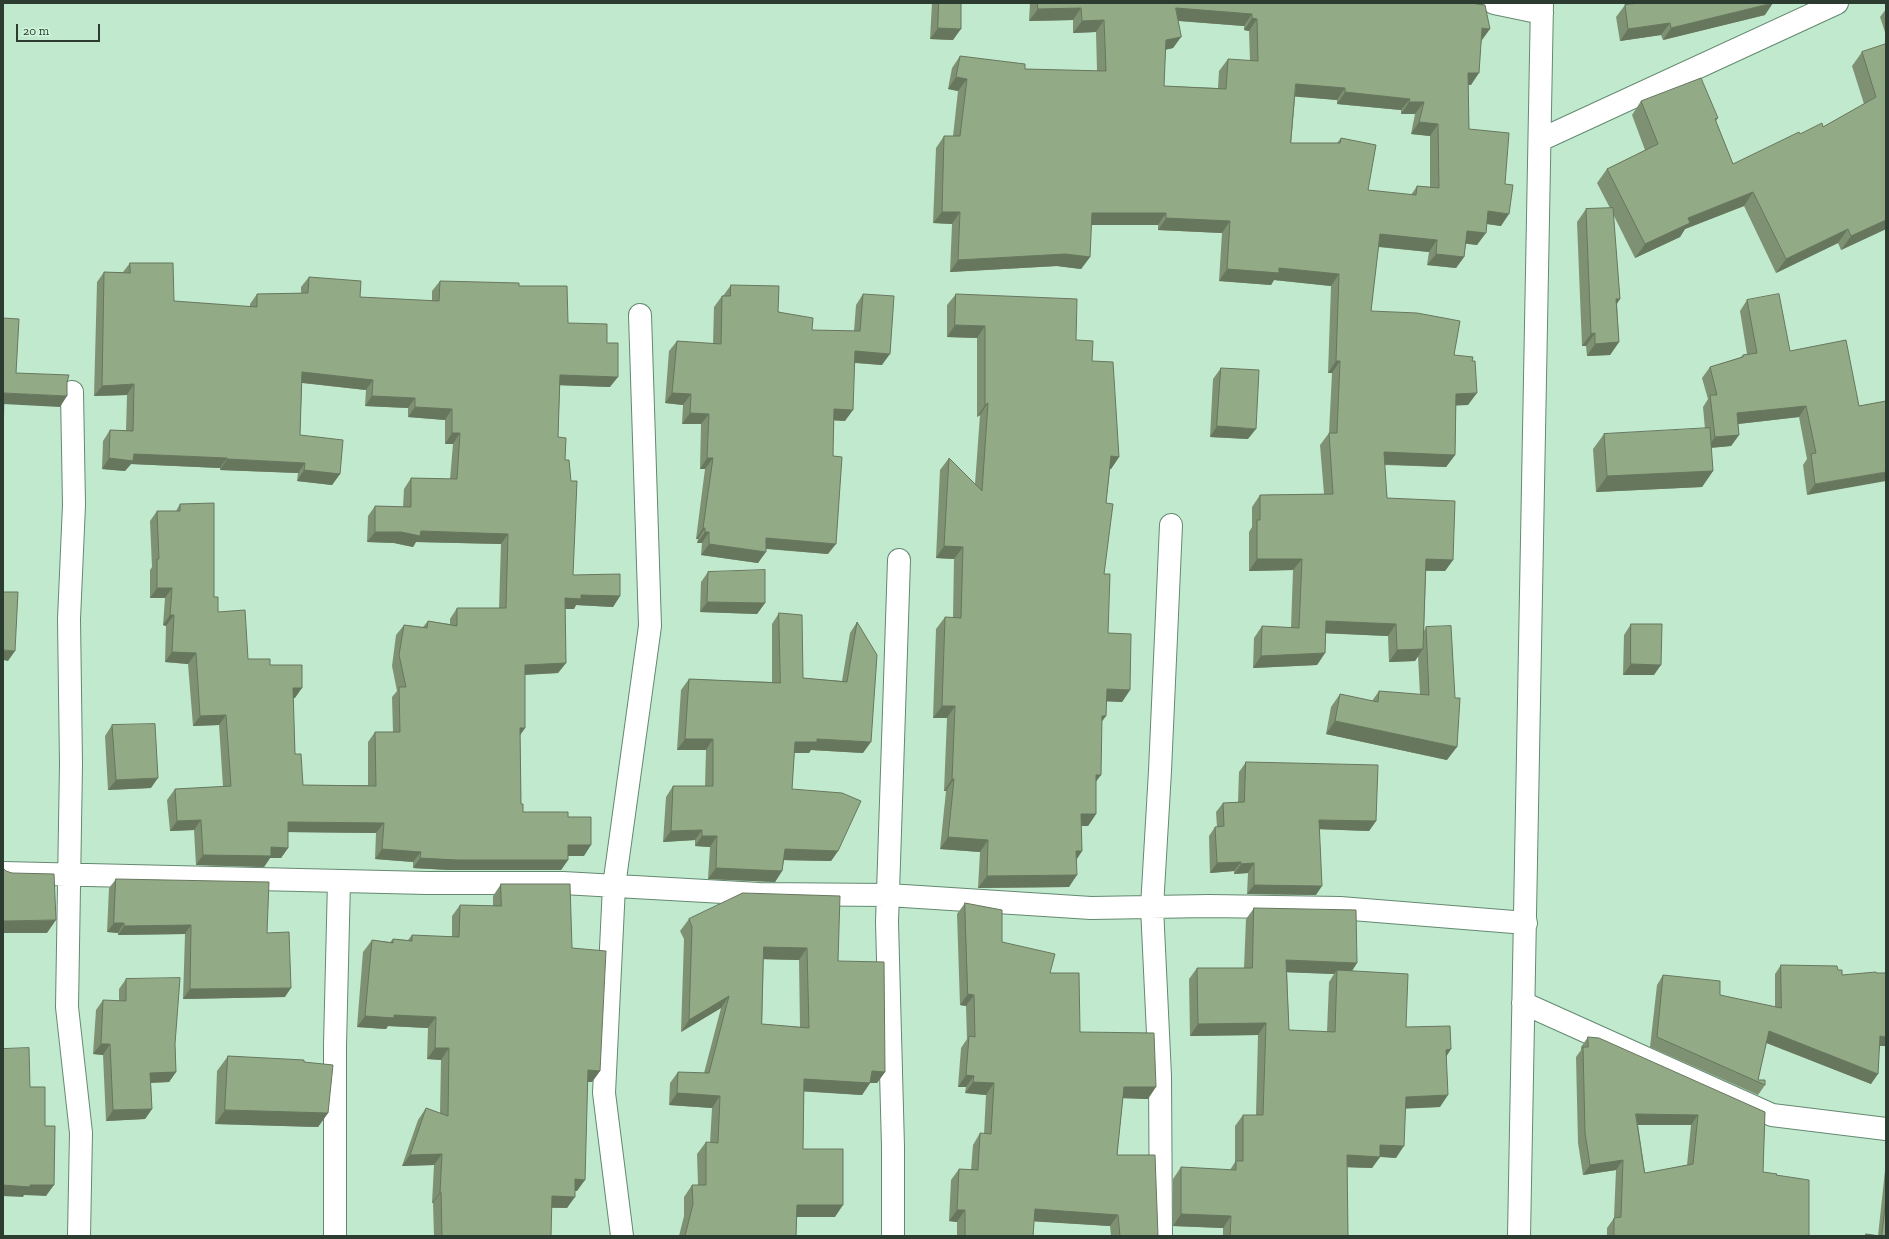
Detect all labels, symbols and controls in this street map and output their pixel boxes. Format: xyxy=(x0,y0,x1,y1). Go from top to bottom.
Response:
scale bar xyxy=(18,16,102,42)
text: 20 m xyxy=(23,24,49,38)

